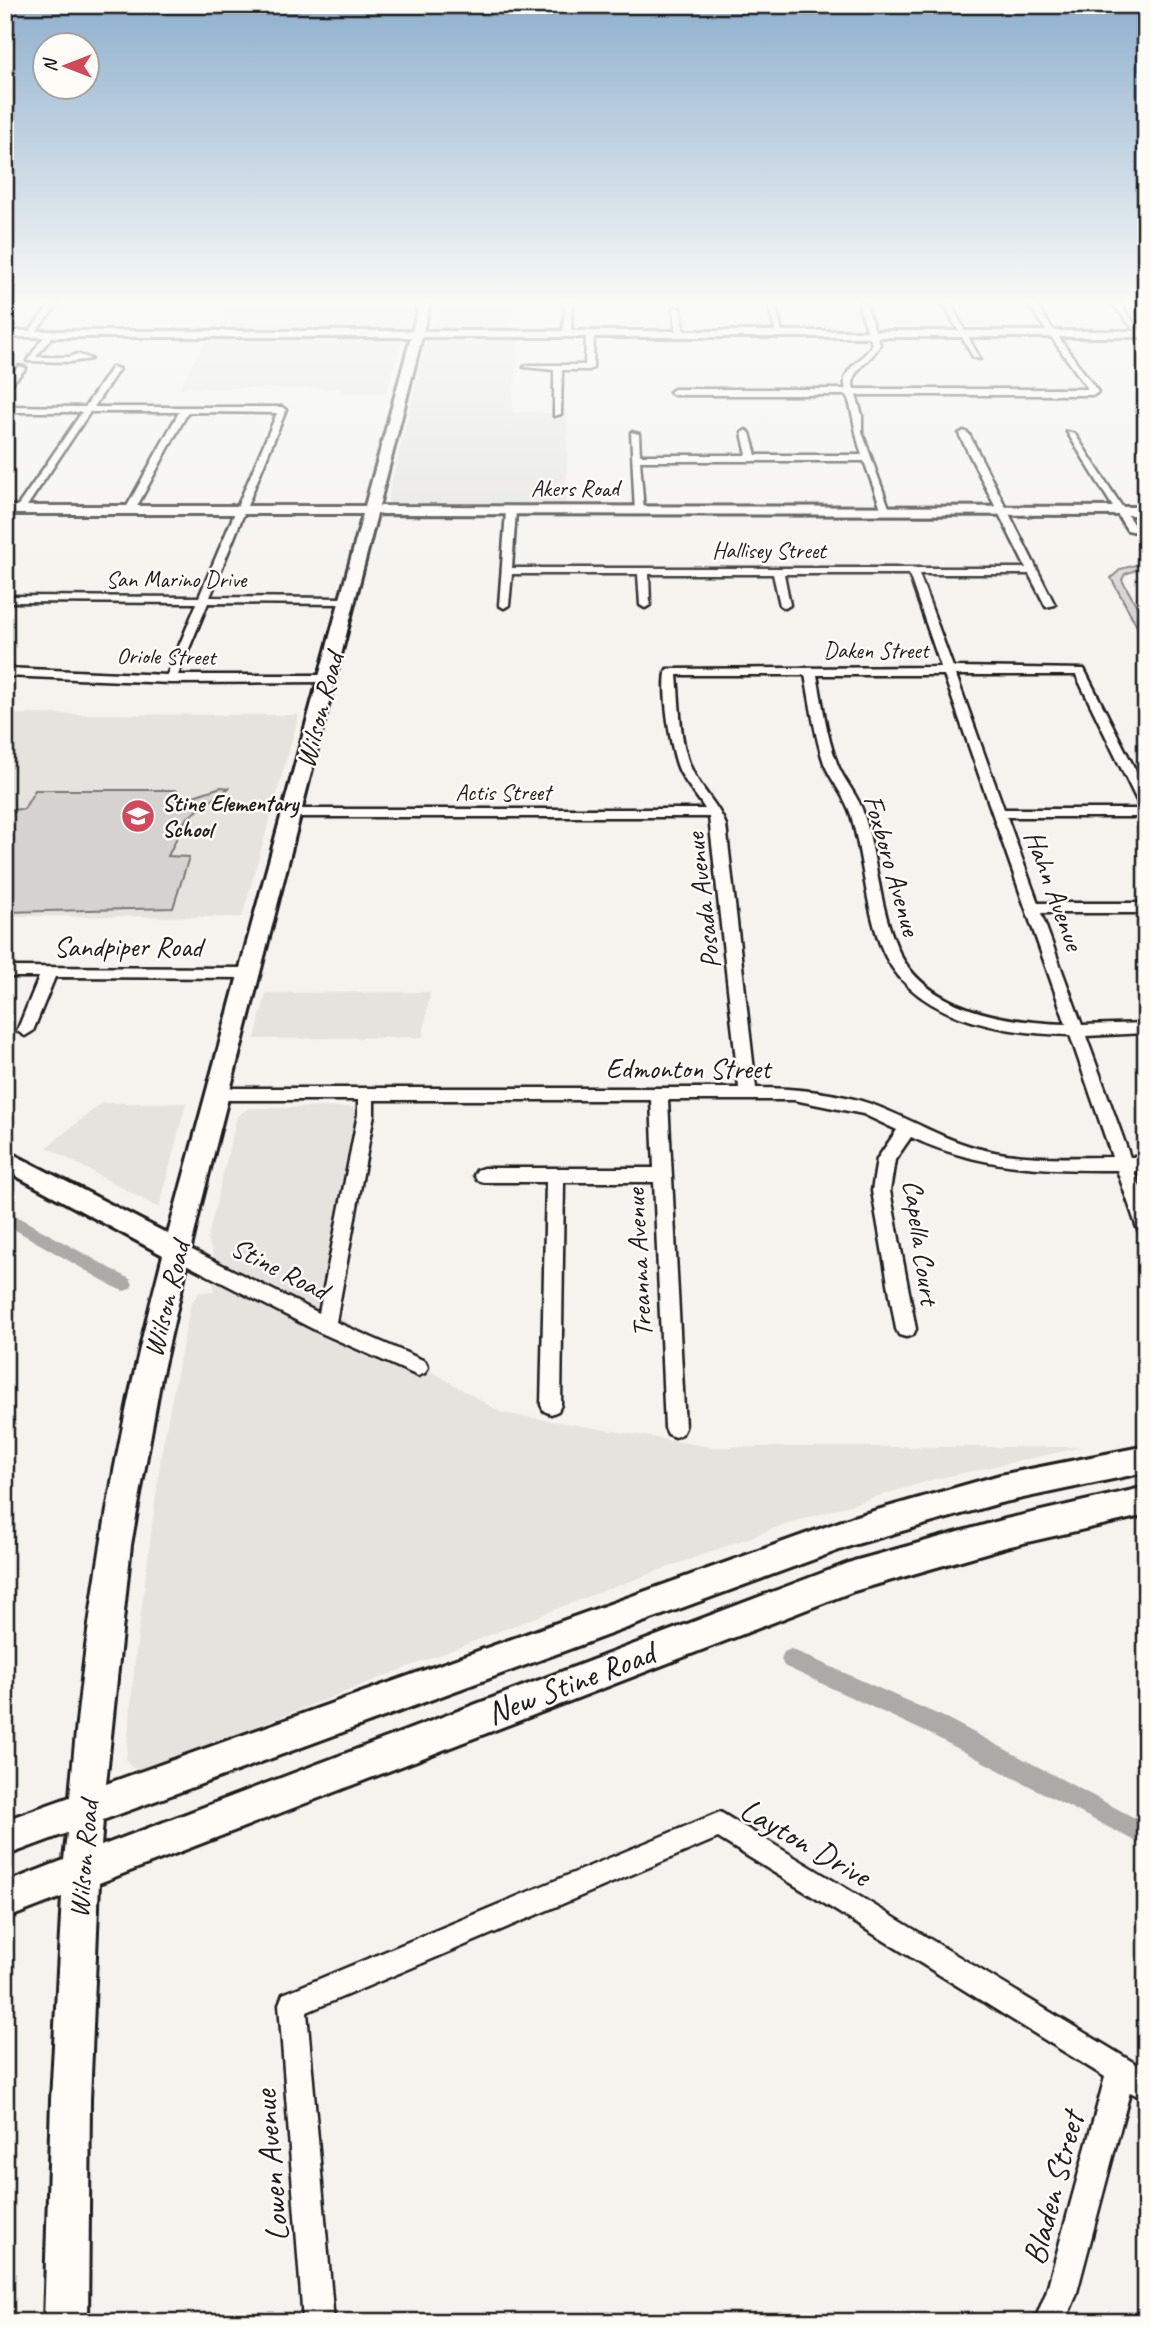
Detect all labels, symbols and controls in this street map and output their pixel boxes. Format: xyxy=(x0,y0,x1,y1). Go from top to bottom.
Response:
north arrow xyxy=(32,32,102,102)
text: N xyxy=(38,57,62,72)
street label: Akers Road xyxy=(531,474,623,503)
street label: Hallisey Street xyxy=(712,536,828,565)
street label: San Marino Drive xyxy=(106,565,248,594)
street label: Daken Street xyxy=(824,636,931,665)
street label: Oriole Street xyxy=(116,641,218,672)
street label: Wilson Road xyxy=(287,645,353,771)
street label: Actis Street xyxy=(455,778,554,807)
place label: Stine Elementary School xyxy=(162,789,301,844)
street label: Foxboro Avenue xyxy=(856,791,930,941)
school or university icon: Stine Elementary School xyxy=(119,797,157,835)
street label: Hahn Avenue xyxy=(1017,826,1093,957)
street label: Posada Avenue xyxy=(677,829,728,971)
street label: Sandpiper Road xyxy=(54,929,206,964)
street label: Edmonton Street xyxy=(606,1051,773,1086)
street label: Capella Court xyxy=(895,1177,948,1309)
street label: Treanna Avenue xyxy=(617,1186,660,1338)
street label: Stine Road xyxy=(225,1229,338,1310)
street label: Wilson Road xyxy=(135,1234,199,1360)
street label: New Stine Road xyxy=(480,1630,665,1734)
street label: Layton Drive xyxy=(733,1788,880,1897)
street label: Wilson Road xyxy=(61,1795,106,1919)
street label: Lowen Avenue xyxy=(243,2086,299,2243)
street label: Bladen Street xyxy=(1013,2104,1094,2269)

